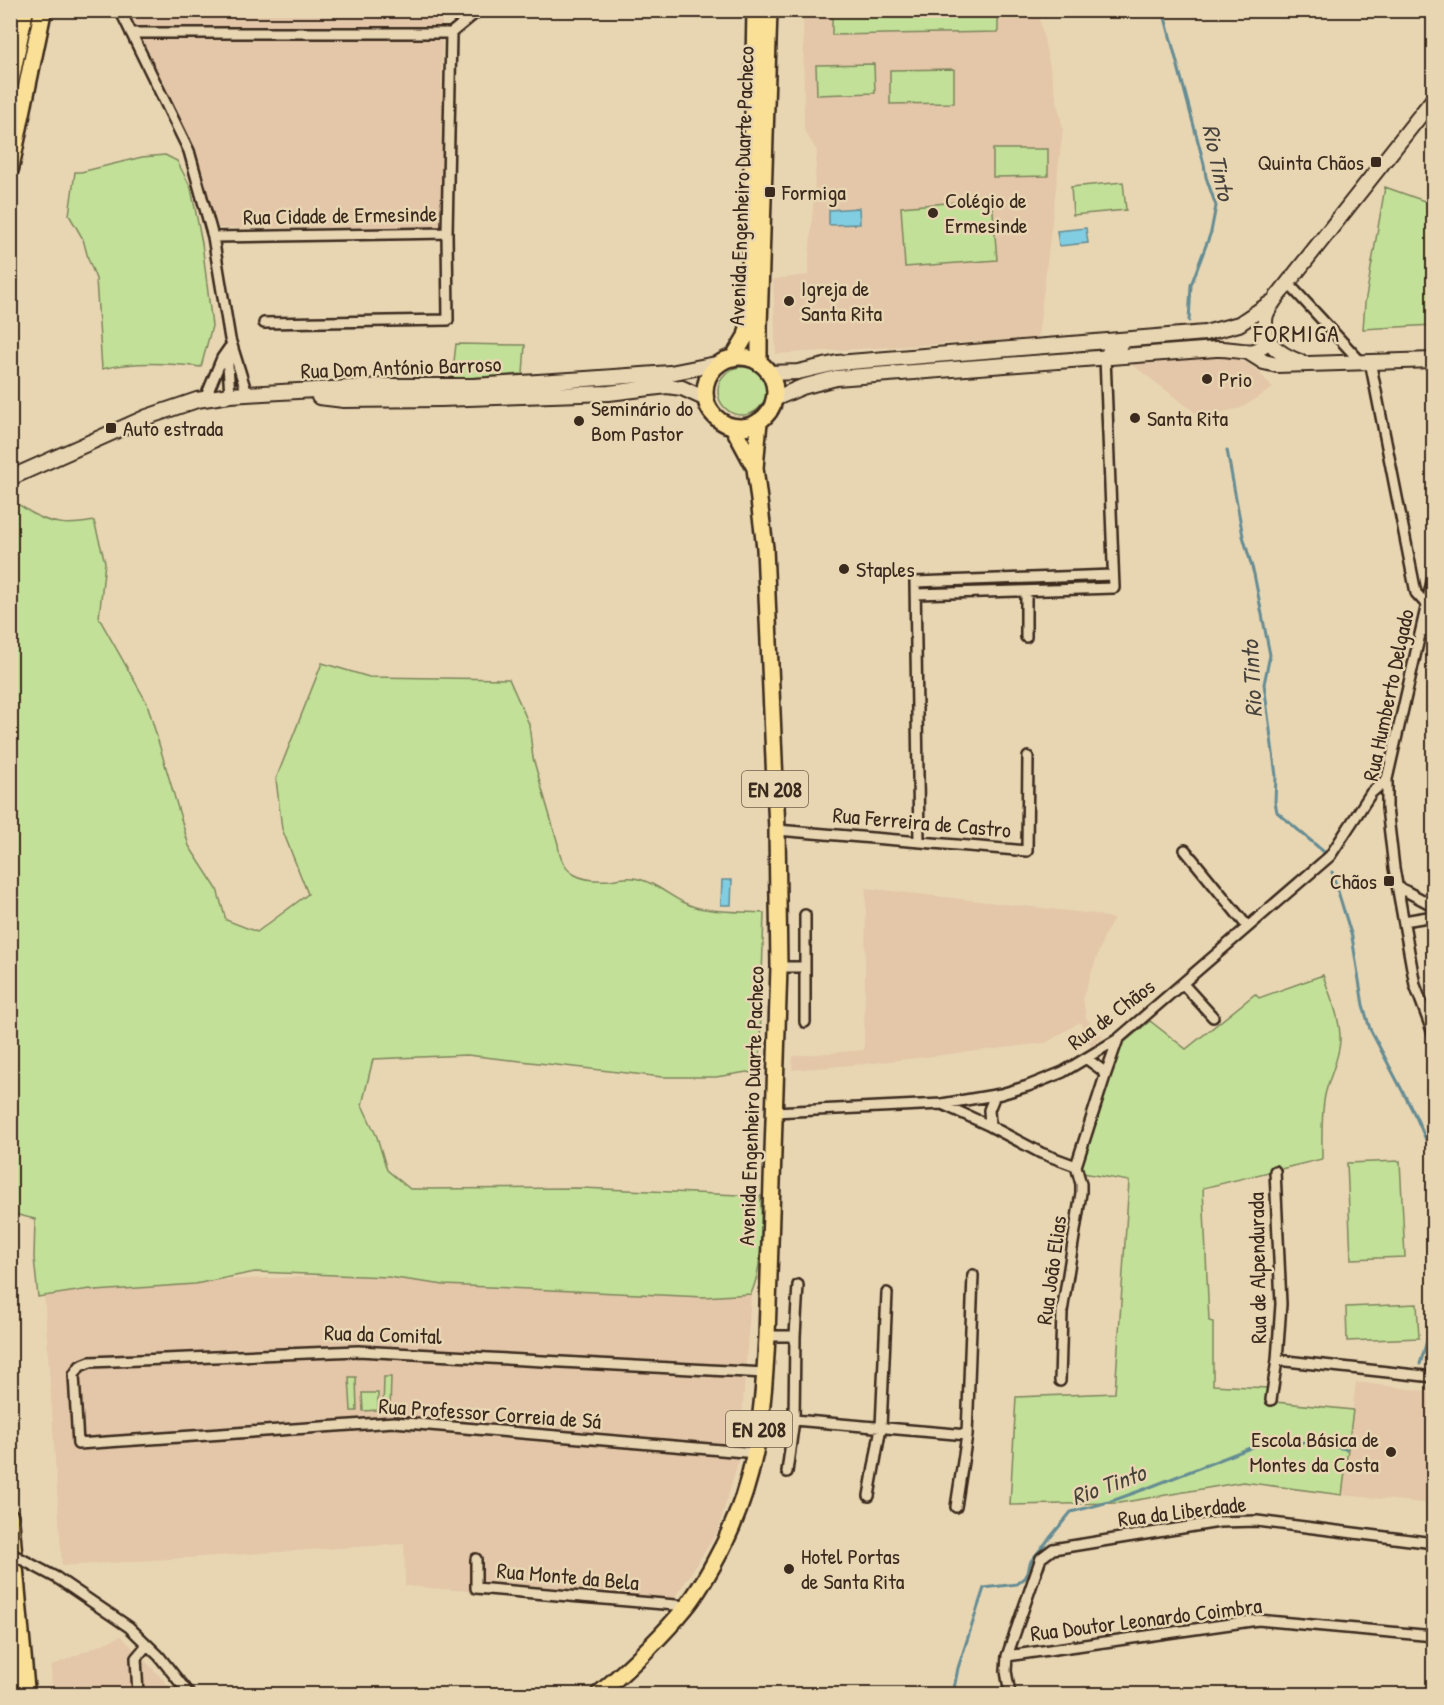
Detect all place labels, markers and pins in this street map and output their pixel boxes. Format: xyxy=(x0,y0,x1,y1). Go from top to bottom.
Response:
place label: Quinta Chãos xyxy=(1257,147,1364,177)
marker: Quinta Chãos xyxy=(1369,155,1383,169)
place label: Formiga xyxy=(781,177,846,207)
marker: Formiga xyxy=(763,185,777,199)
place label: Colégio de Ermesinde xyxy=(945,185,1028,240)
marker: Colégio de Ermesinde xyxy=(926,206,940,220)
place label: Igreja de Santa Rita xyxy=(801,273,882,328)
marker: Igreja de Santa Rita xyxy=(782,294,796,308)
place label: Prio xyxy=(1219,364,1252,394)
marker: Prio xyxy=(1200,372,1214,386)
place label: Seminário do Bom Pastor xyxy=(591,393,693,448)
place label: Santa Rita xyxy=(1147,403,1228,433)
marker: Santa Rita xyxy=(1128,411,1142,425)
place label: Auto estrada xyxy=(123,413,223,443)
marker: Seminário do Bom Pastor xyxy=(572,414,586,428)
marker: Auto estrada xyxy=(104,421,118,435)
place label: Staples xyxy=(856,554,915,584)
marker: Staples xyxy=(837,562,851,576)
place label: Chãos xyxy=(1330,866,1377,896)
marker: Chãos xyxy=(1382,874,1396,888)
place label: Escola Básica de Montes da Costa xyxy=(1249,1424,1379,1479)
marker: Escola Básica de Montes da Costa xyxy=(1384,1445,1398,1459)
place label: Hotel Portas de Santa Rita xyxy=(801,1541,905,1596)
marker: Hotel Portas de Santa Rita xyxy=(782,1562,796,1576)

